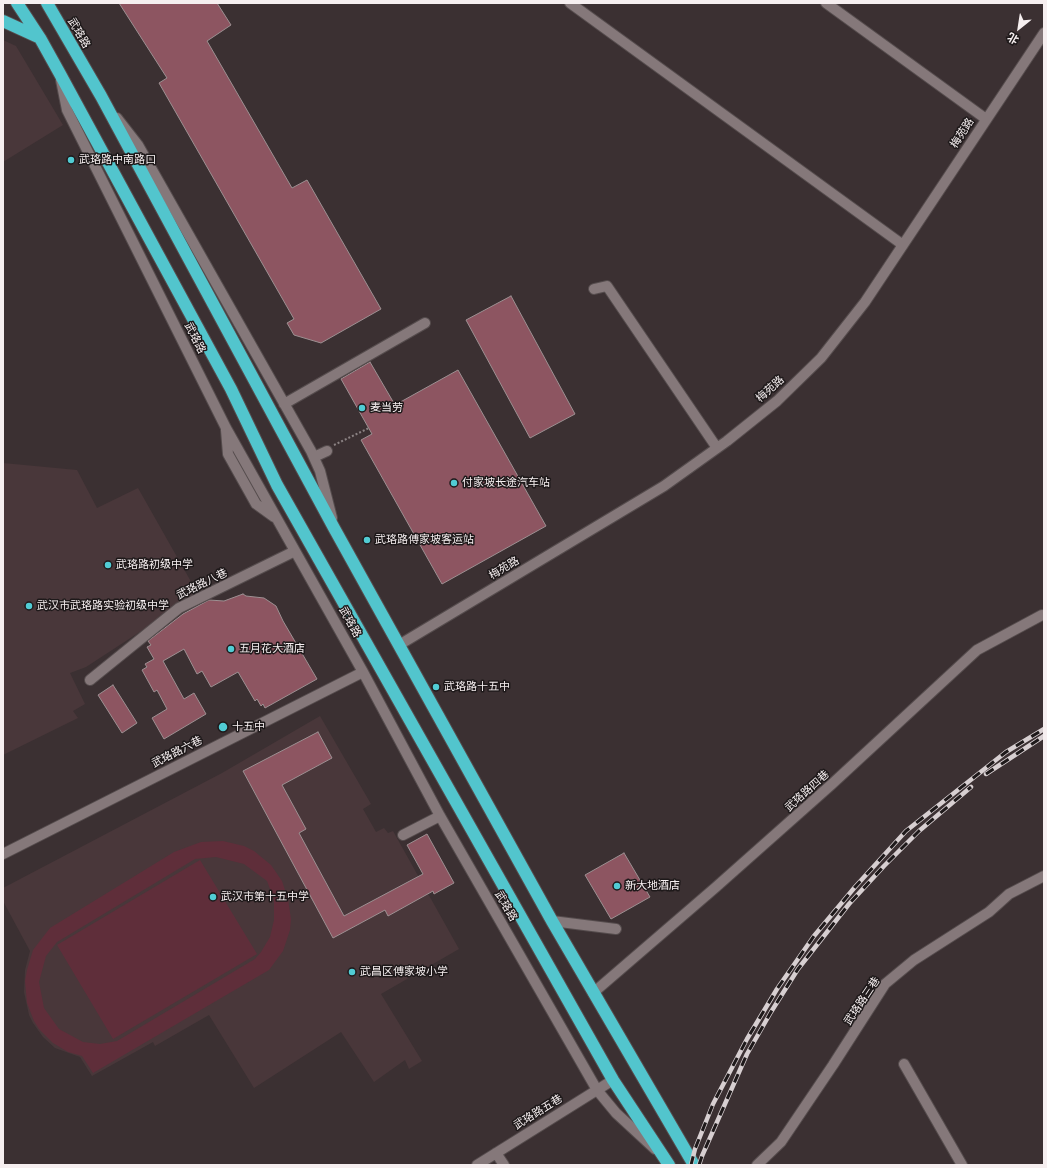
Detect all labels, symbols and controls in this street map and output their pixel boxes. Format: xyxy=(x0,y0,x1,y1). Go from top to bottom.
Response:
north arrow xyxy=(999,8,1039,48)
street label: 武珞路 xyxy=(65,15,93,51)
text: 北 xyxy=(1005,30,1021,46)
street label: 梅苑路 xyxy=(947,116,977,150)
place label: 武珞路中南路口 xyxy=(79,153,156,167)
marker: 武珞路中南路口 xyxy=(66,155,76,165)
street label: 武珞路 xyxy=(182,320,208,356)
street label: 梅苑路 xyxy=(753,373,787,405)
place label: 麦当劳 xyxy=(370,401,403,415)
marker: 麦当劳 xyxy=(357,403,367,413)
place label: 付家坡长途汽车站 xyxy=(462,476,550,490)
marker: 付家坡长途汽车站 xyxy=(449,478,459,488)
place label: 武珞路傅家坡客运站 xyxy=(375,533,474,547)
marker: 武珞路傅家坡客运站 xyxy=(362,535,372,545)
street label: 梅苑路 xyxy=(486,554,522,582)
place label: 武珞路初级中学 xyxy=(116,558,193,572)
marker: 武珞路初级中学 xyxy=(103,560,113,570)
street label: 武珞路八巷 xyxy=(174,566,230,602)
place label: 武汉市武珞路实验初级中学 xyxy=(37,599,169,613)
marker: 武汉市武珞路实验初级中学 xyxy=(24,601,34,611)
street label: 武珞路 xyxy=(336,604,364,640)
place label: 五月花大酒店 xyxy=(239,642,305,656)
marker: 五月花大酒店 xyxy=(226,644,236,654)
place label: 武珞路十五中 xyxy=(444,680,510,694)
marker: 武珞路十五中 xyxy=(431,682,441,692)
place label: 十五中 xyxy=(232,720,265,734)
marker: 十五中 xyxy=(217,721,229,733)
street label: 武珞路六巷 xyxy=(150,734,204,770)
street label: 武珞路四巷 xyxy=(782,768,832,814)
place label: 新大地酒店 xyxy=(625,879,680,893)
marker: 新大地酒店 xyxy=(612,881,622,891)
street label: 武珞路 xyxy=(492,888,520,924)
place label: 武汉市第十五中学 xyxy=(221,890,309,904)
marker: 武汉市第十五中学 xyxy=(208,892,218,902)
place label: 武昌区傅家坡小学 xyxy=(360,965,448,979)
marker: 武昌区傅家坡小学 xyxy=(347,967,357,977)
street label: 武珞路三巷 xyxy=(841,975,883,1027)
street label: 武珞路五巷 xyxy=(511,1092,565,1132)

